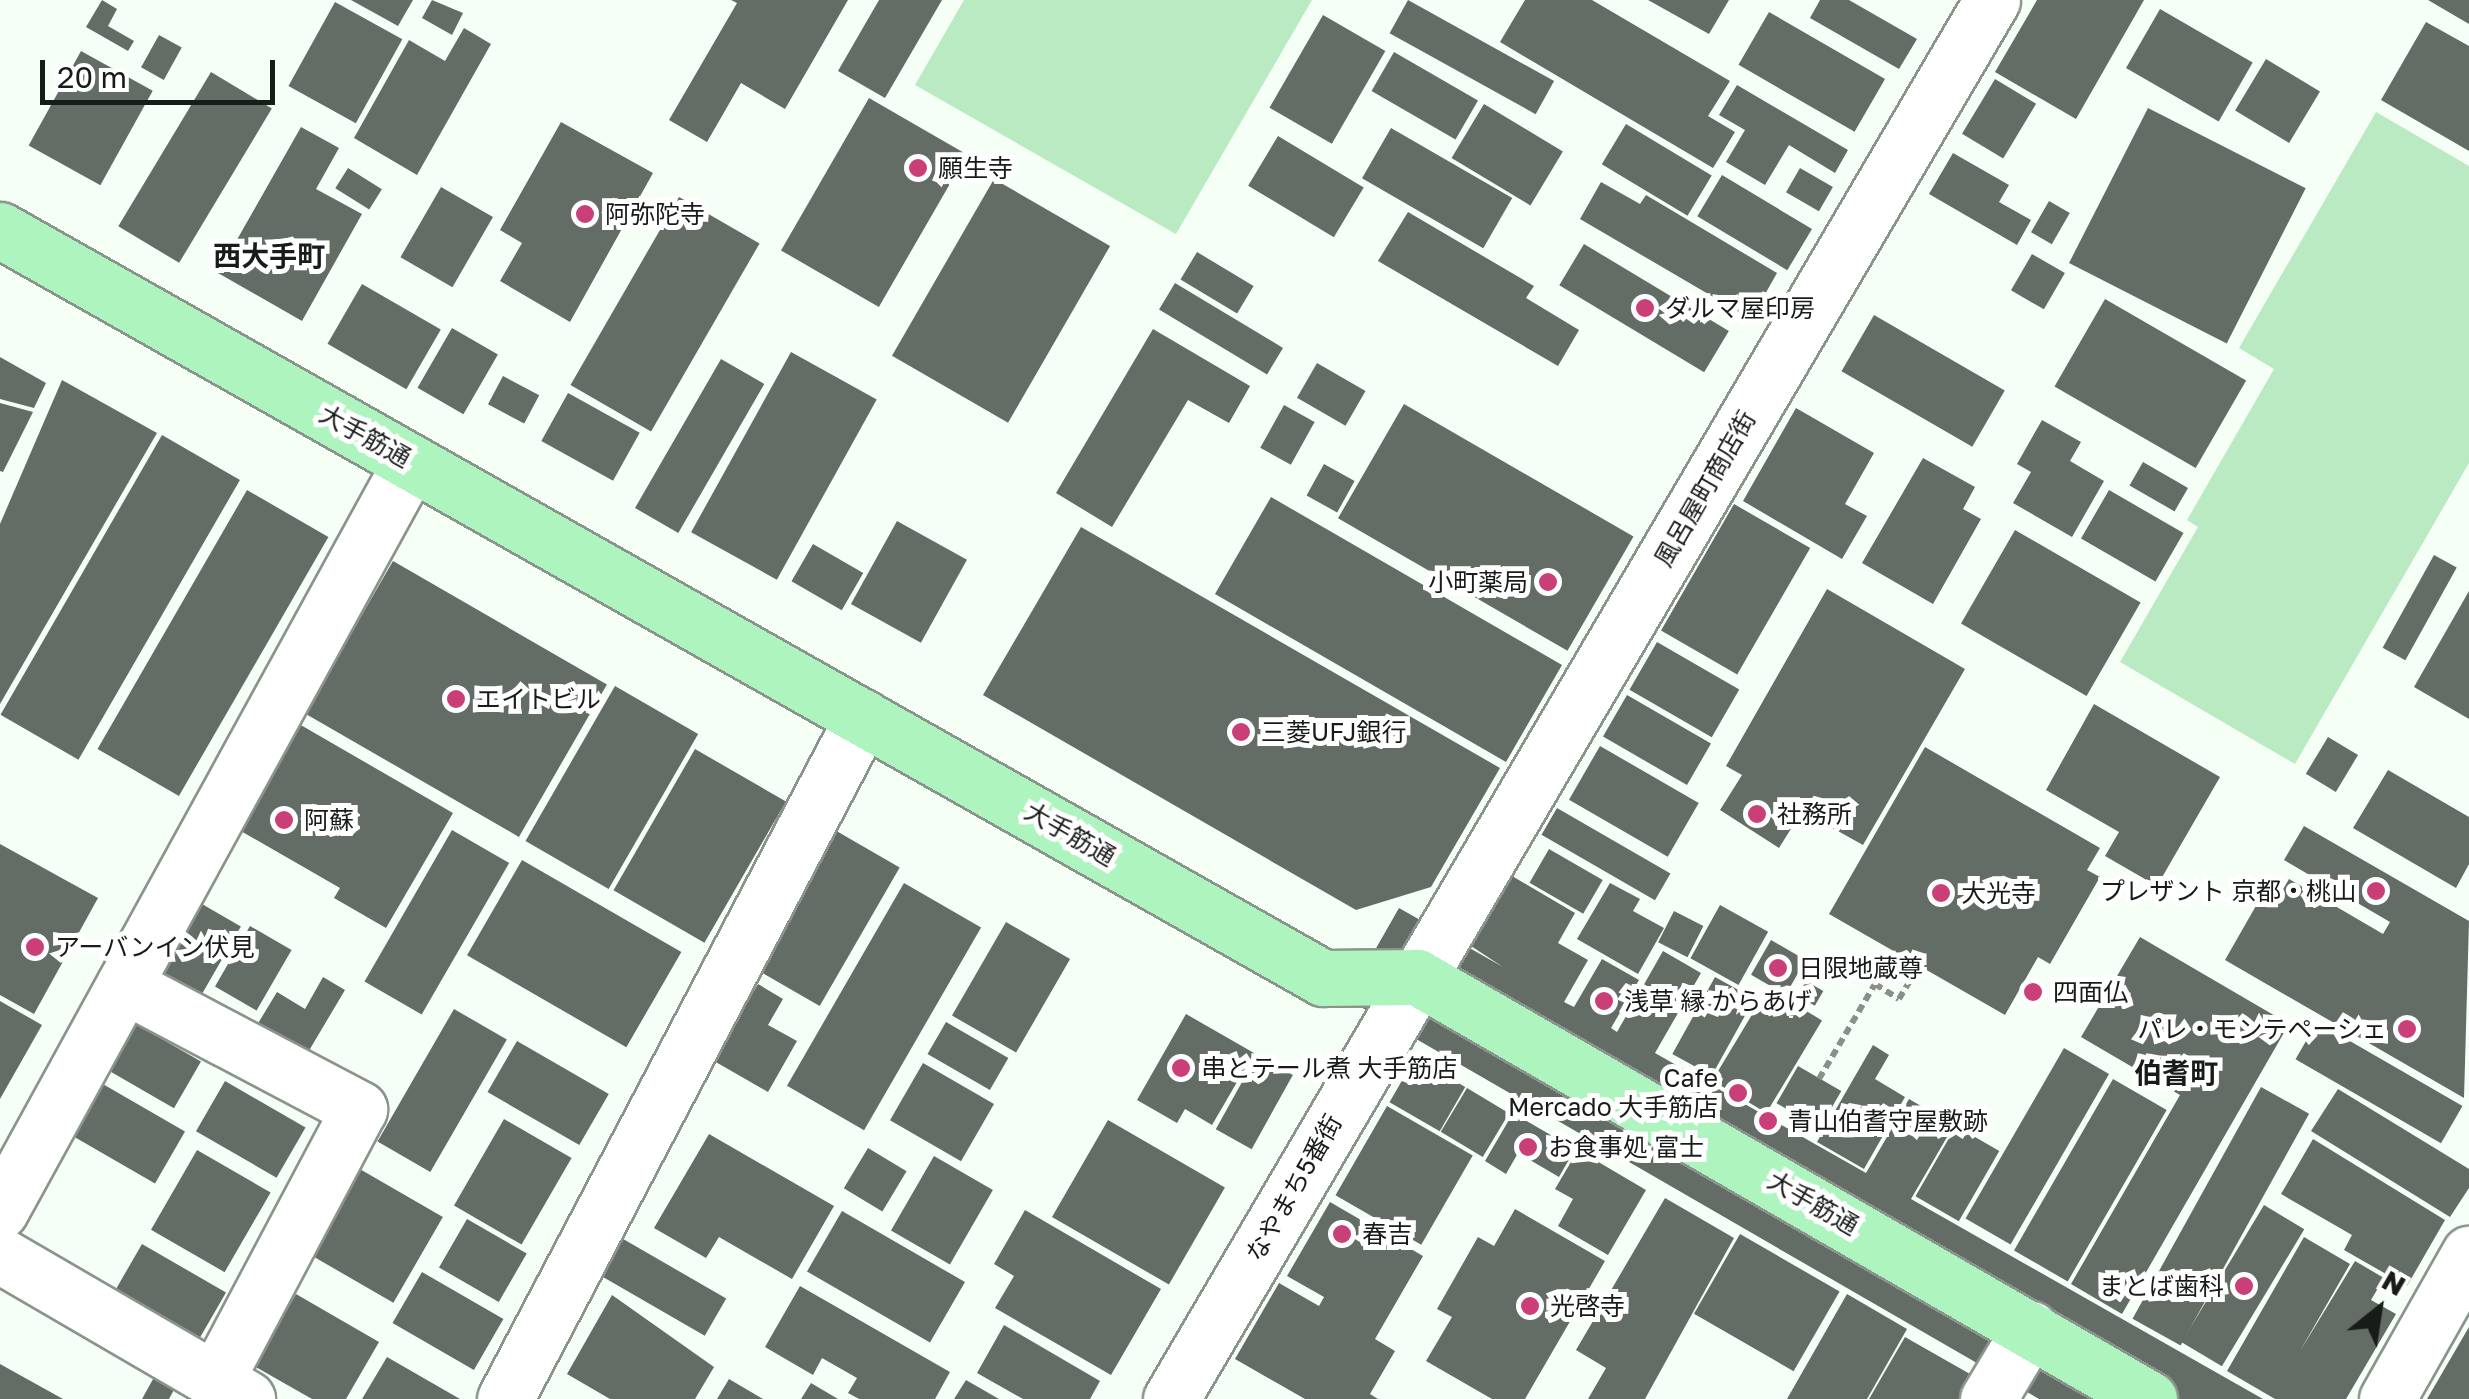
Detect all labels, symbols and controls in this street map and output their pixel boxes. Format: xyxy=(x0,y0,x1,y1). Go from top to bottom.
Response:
scale bar xyxy=(45,40,280,102)
text: 20 m xyxy=(57,59,127,95)
place label: 願生寺 xyxy=(938,153,1013,183)
marker: 願生寺 xyxy=(907,157,929,179)
place label: 阿弥陀寺 xyxy=(605,199,705,229)
marker: 阿弥陀寺 xyxy=(574,203,596,225)
district label: 西大手町 xyxy=(213,239,325,273)
place label: ダルマ屋印房 xyxy=(1665,293,1815,323)
marker: ダルマ屋印房 xyxy=(1634,297,1656,319)
street label: 大手筋通 xyxy=(314,399,416,473)
street label: 風呂屋町商店街 xyxy=(1648,406,1762,572)
place label: 小町薬局 xyxy=(1428,567,1528,597)
marker: 小町薬局 xyxy=(1537,571,1559,593)
place label: エイトビル xyxy=(476,684,601,714)
marker: エイトビル xyxy=(445,688,467,710)
place label: 三菱UFJ銀行 xyxy=(1261,717,1406,747)
marker: 三菱UFJ銀行 xyxy=(1230,721,1252,743)
street label: 大手筋通 xyxy=(1019,796,1121,872)
place label: 社務所 xyxy=(1777,799,1852,829)
marker: 社務所 xyxy=(1746,803,1768,825)
place label: 阿蘇 xyxy=(304,805,354,835)
marker: 阿蘇 xyxy=(273,809,295,831)
place label: プレザント 京都・桃山 xyxy=(2100,876,2356,906)
place label: 大光寺 xyxy=(1961,878,2036,908)
marker: プレザント 京都・桃山 xyxy=(2365,880,2387,902)
marker: 大光寺 xyxy=(1930,882,1952,904)
place label: アーバンイン伏見 xyxy=(55,932,253,962)
marker: アーバンイン伏見 xyxy=(24,936,46,958)
place label: 日限地蔵尊 xyxy=(1798,953,1923,983)
marker: 日限地蔵尊 xyxy=(1767,957,1789,979)
place label: 四面仏 xyxy=(2053,977,2128,1007)
marker: 四面仏 xyxy=(2022,981,2044,1003)
place label: 浅草 縁 からあげ xyxy=(1624,986,1811,1016)
marker: 浅草 縁 からあげ xyxy=(1593,990,1615,1012)
place label: パレ・モンテペーシェ xyxy=(2137,1014,2387,1044)
marker: パレ・モンテペーシェ xyxy=(2396,1018,2418,1040)
place label: 串とテール煮 大手筋店 xyxy=(1201,1053,1457,1083)
district label: 伯耆町 xyxy=(2134,1056,2218,1090)
marker: 串とテール煮 大手筋店 xyxy=(1170,1057,1192,1079)
place label: Cafe Mercado 大手筋店 xyxy=(1508,1064,1718,1123)
marker: Cafe Mercado 大手筋店 xyxy=(1727,1082,1749,1104)
place label: 青山伯耆守屋敷跡 xyxy=(1788,1106,1988,1136)
street label: なやまち5番街 xyxy=(1240,1109,1348,1267)
marker: 青山伯耆守屋敷跡 xyxy=(1757,1110,1779,1132)
place label: お食事処 富士 xyxy=(1548,1132,1704,1162)
marker: お食事処 富士 xyxy=(1517,1136,1539,1158)
street label: 大手筋通 xyxy=(1762,1165,1864,1241)
place label: 春吉 xyxy=(1362,1219,1412,1249)
marker: 春吉 xyxy=(1331,1223,1353,1245)
north arrow xyxy=(2329,1259,2429,1359)
text: N xyxy=(2377,1263,2412,1302)
place label: まとば歯科 xyxy=(2099,1271,2224,1301)
marker: まとば歯科 xyxy=(2233,1275,2255,1297)
place label: 光啓寺 xyxy=(1550,1291,1625,1321)
marker: 光啓寺 xyxy=(1519,1295,1541,1317)

